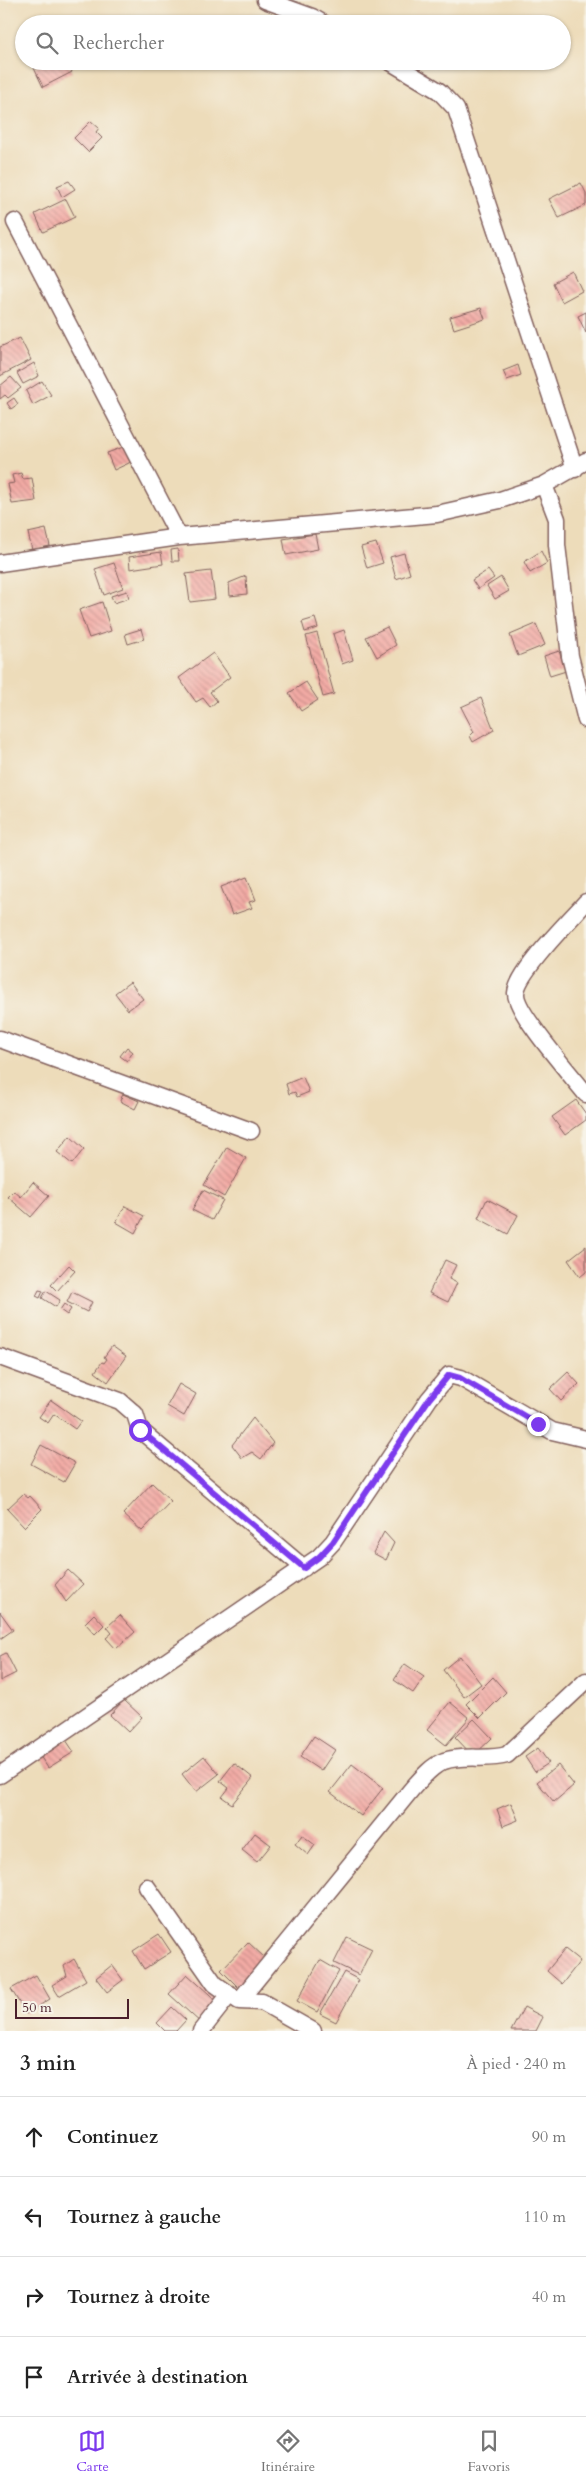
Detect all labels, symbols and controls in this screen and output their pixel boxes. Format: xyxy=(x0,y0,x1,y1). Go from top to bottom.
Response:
search box xyxy=(15,15,571,70)
icon: search xyxy=(33,29,61,57)
text: Rechercher xyxy=(73,30,164,56)
route end xyxy=(527,1413,550,1436)
route start xyxy=(129,1419,152,1442)
scale bar xyxy=(15,1996,129,2019)
text: 50 m xyxy=(22,1998,52,2017)
text: 3 min xyxy=(20,2049,76,2078)
text: À pied · 240 m xyxy=(466,2053,566,2075)
icon: ahead xyxy=(20,2123,48,2151)
text: Continuez xyxy=(67,2124,158,2150)
text: 90 m xyxy=(532,2126,566,2148)
icon: left xyxy=(20,2203,48,2231)
text: Tournez à gauche xyxy=(67,2204,221,2230)
text: 110 m xyxy=(524,2206,566,2228)
icon: right xyxy=(20,2283,48,2311)
text: Tournez à droite xyxy=(67,2284,210,2310)
text: 40 m xyxy=(532,2286,566,2308)
icon: arrive xyxy=(20,2363,48,2391)
text: Arrivée à destination xyxy=(67,2364,248,2390)
tab: Carte xyxy=(76,2427,109,2476)
tab: Itinéraire xyxy=(261,2427,315,2476)
tab: Favoris xyxy=(467,2427,510,2476)

